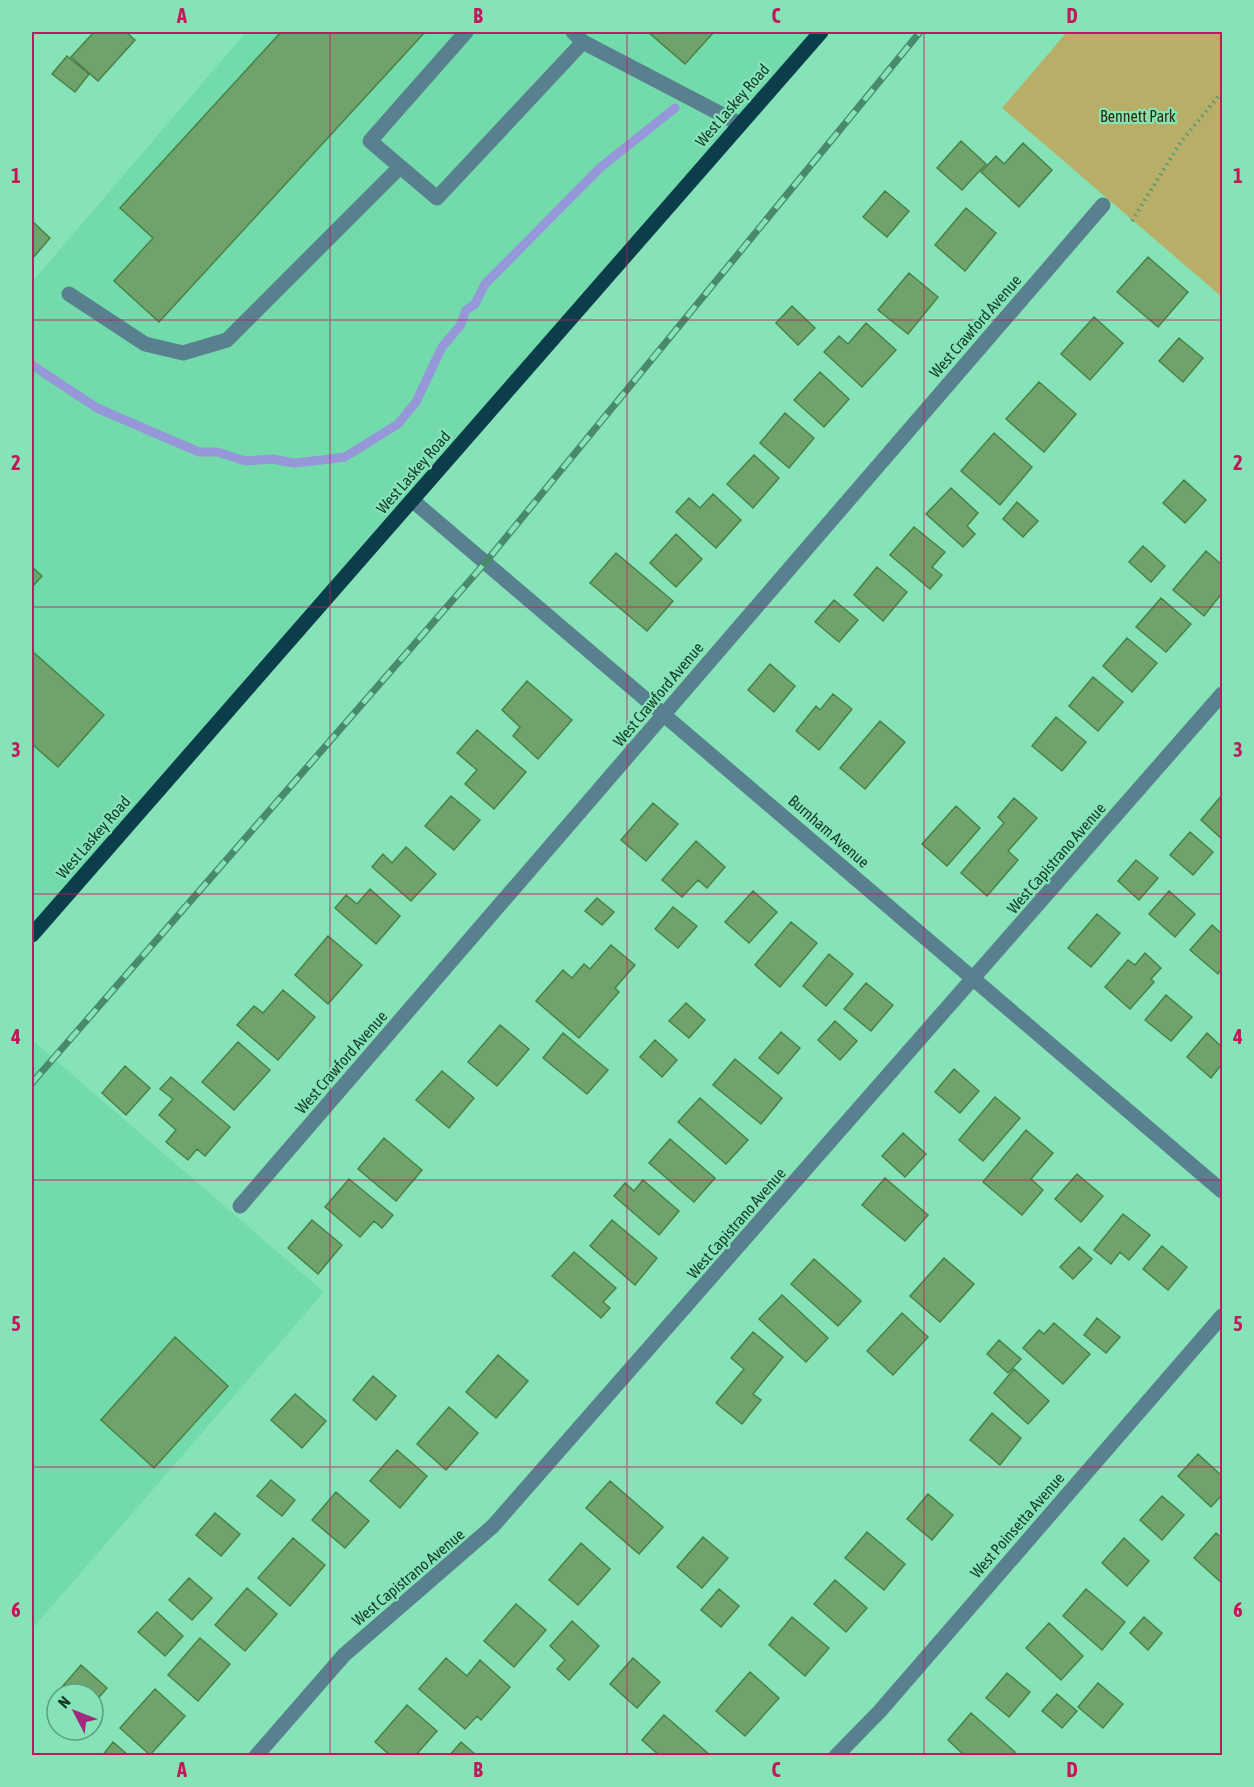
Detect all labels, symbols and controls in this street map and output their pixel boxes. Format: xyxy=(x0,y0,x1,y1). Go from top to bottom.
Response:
text: A xyxy=(176,4,187,27)
text: B xyxy=(473,4,483,27)
text: C xyxy=(772,4,781,27)
text: D xyxy=(1066,4,1078,27)
street label: West Laskey Road xyxy=(691,60,773,151)
park label: Bennett Park xyxy=(1100,107,1176,125)
text: 1 xyxy=(11,164,21,187)
text: 1 xyxy=(1233,164,1243,187)
street label: West Crawford Avenue xyxy=(926,271,1024,381)
street label: West Laskey Road xyxy=(372,427,454,518)
text: 2 xyxy=(11,451,21,474)
text: 2 xyxy=(1233,451,1243,474)
street label: West Crawford Avenue xyxy=(609,638,707,750)
text: 3 xyxy=(11,738,21,761)
text: 3 xyxy=(1233,738,1243,761)
street label: Burnham Avenue xyxy=(785,791,873,871)
street label: West Laskey Road xyxy=(52,792,134,883)
street label: West Capistrano Avenue xyxy=(1003,799,1110,918)
street label: West Crawford Avenue xyxy=(292,1007,390,1117)
text: 4 xyxy=(10,1025,21,1048)
text: 4 xyxy=(1232,1025,1243,1048)
street label: West Capistrano Avenue xyxy=(683,1164,790,1283)
text: 5 xyxy=(11,1312,21,1335)
text: 5 xyxy=(1233,1312,1243,1335)
street label: West Poinsetta Avenue xyxy=(966,1469,1068,1581)
street label: West Capistrano Avenue xyxy=(348,1525,468,1630)
text: 6 xyxy=(11,1598,21,1621)
text: 6 xyxy=(1233,1598,1243,1621)
north arrow xyxy=(45,1682,105,1742)
text: N xyxy=(54,1692,74,1711)
text: A xyxy=(176,1758,187,1781)
text: B xyxy=(473,1758,483,1781)
text: C xyxy=(772,1758,781,1781)
text: D xyxy=(1066,1758,1078,1781)

